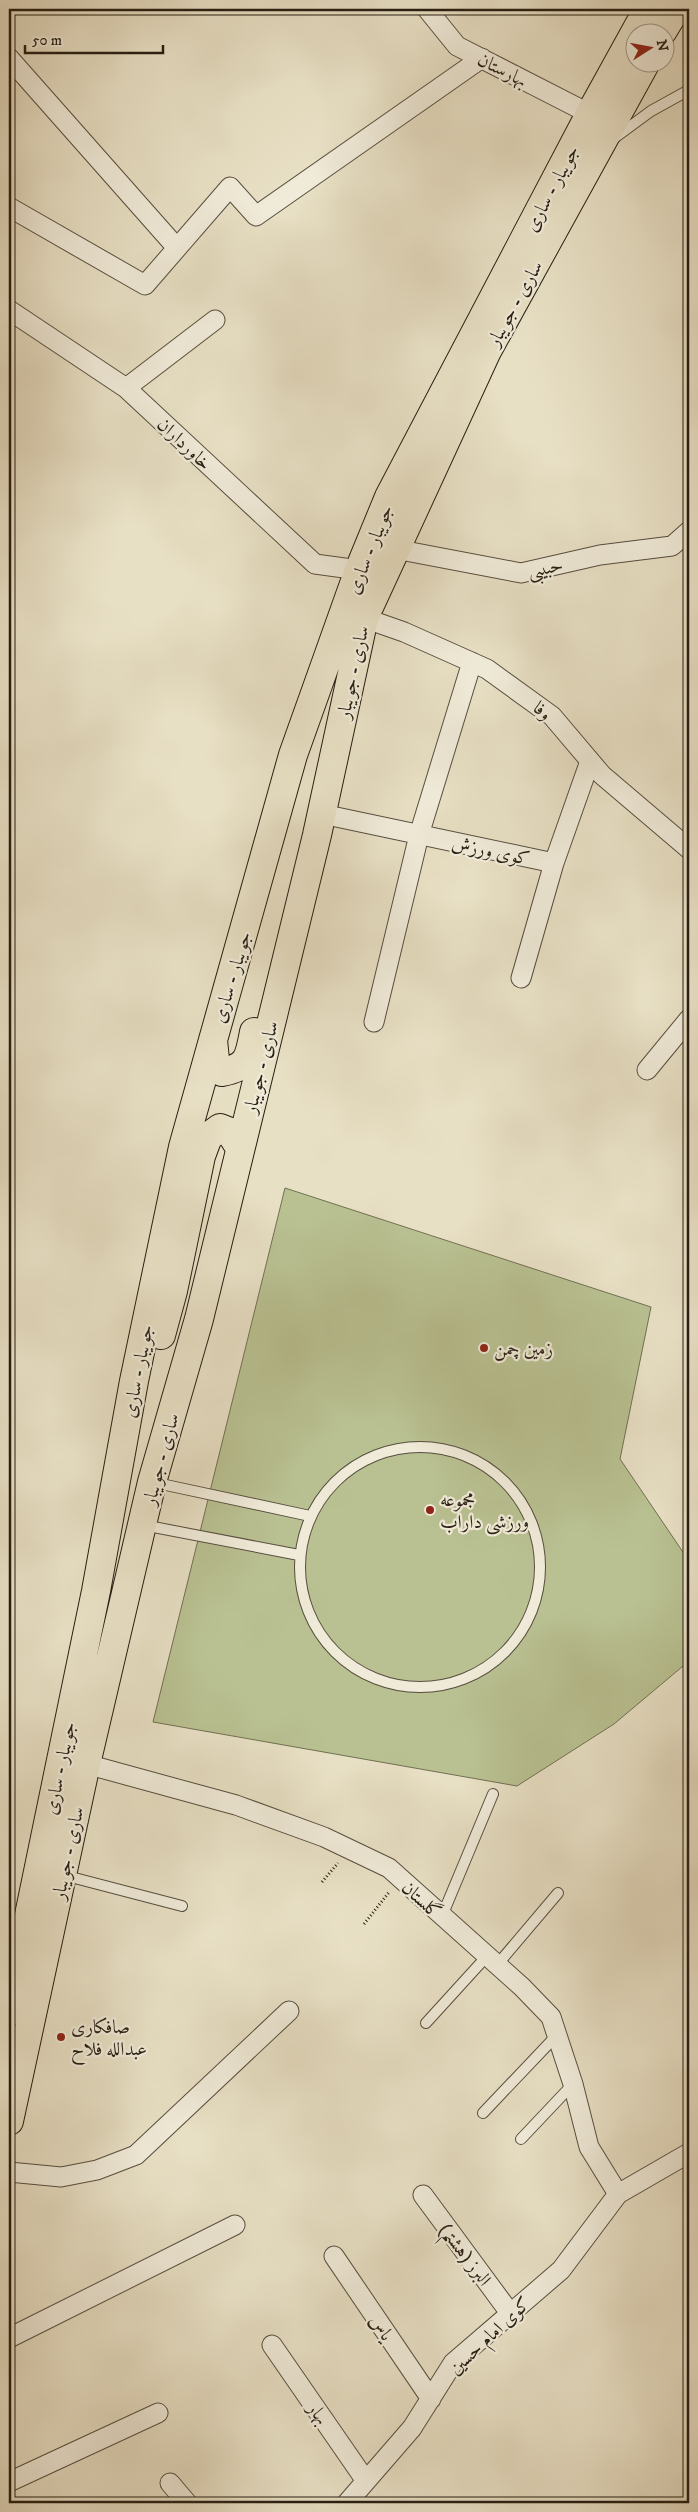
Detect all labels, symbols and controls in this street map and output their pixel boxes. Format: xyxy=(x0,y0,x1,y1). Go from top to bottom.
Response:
scale bar xyxy=(25,22,162,54)
north arrow xyxy=(626,22,676,72)
text: 50 m xyxy=(32,31,62,50)
text: N xyxy=(652,38,672,54)
street label: بهارستان xyxy=(474,48,531,93)
street label: جویبار - ساری xyxy=(520,142,585,236)
street label: ساری - جویبار xyxy=(481,257,548,352)
street label: خاورداران xyxy=(152,413,216,475)
street label: جویبار - ساری xyxy=(342,501,399,598)
street label: حبیبی xyxy=(526,554,566,586)
street label: ساری - جویبار xyxy=(332,624,375,723)
street label: وفا xyxy=(528,697,556,726)
street label: کوی ورزش xyxy=(450,832,532,871)
street label: جویبار - ساری xyxy=(208,929,257,1026)
street label: ساری - جویبار xyxy=(238,1019,284,1118)
street label: جویبار - ساری xyxy=(118,1323,159,1420)
place label: زمین چمن xyxy=(494,1338,553,1362)
marker: زمین چمن xyxy=(478,1342,490,1354)
street label: ساری - جویبار xyxy=(138,1411,185,1510)
place label: مجموعه ورزشی داراب xyxy=(440,1489,529,1535)
marker: مجموعه ورزشی داراب xyxy=(424,1504,436,1516)
street label: جویبار - ساری xyxy=(39,1720,82,1817)
street label: ساری - جویبار xyxy=(47,1805,90,1904)
street label: گلستان xyxy=(396,1876,446,1924)
place label: صافکاری عبدالله فلاح xyxy=(71,2016,147,2066)
marker: صافکاری عبدالله فلاح xyxy=(55,2031,67,2043)
street label: البرز (هشتم) xyxy=(428,2219,496,2295)
street label: کوی امام حسین xyxy=(444,2292,539,2383)
street label: یاس xyxy=(364,2310,399,2347)
street label: بهار xyxy=(301,2397,334,2429)

